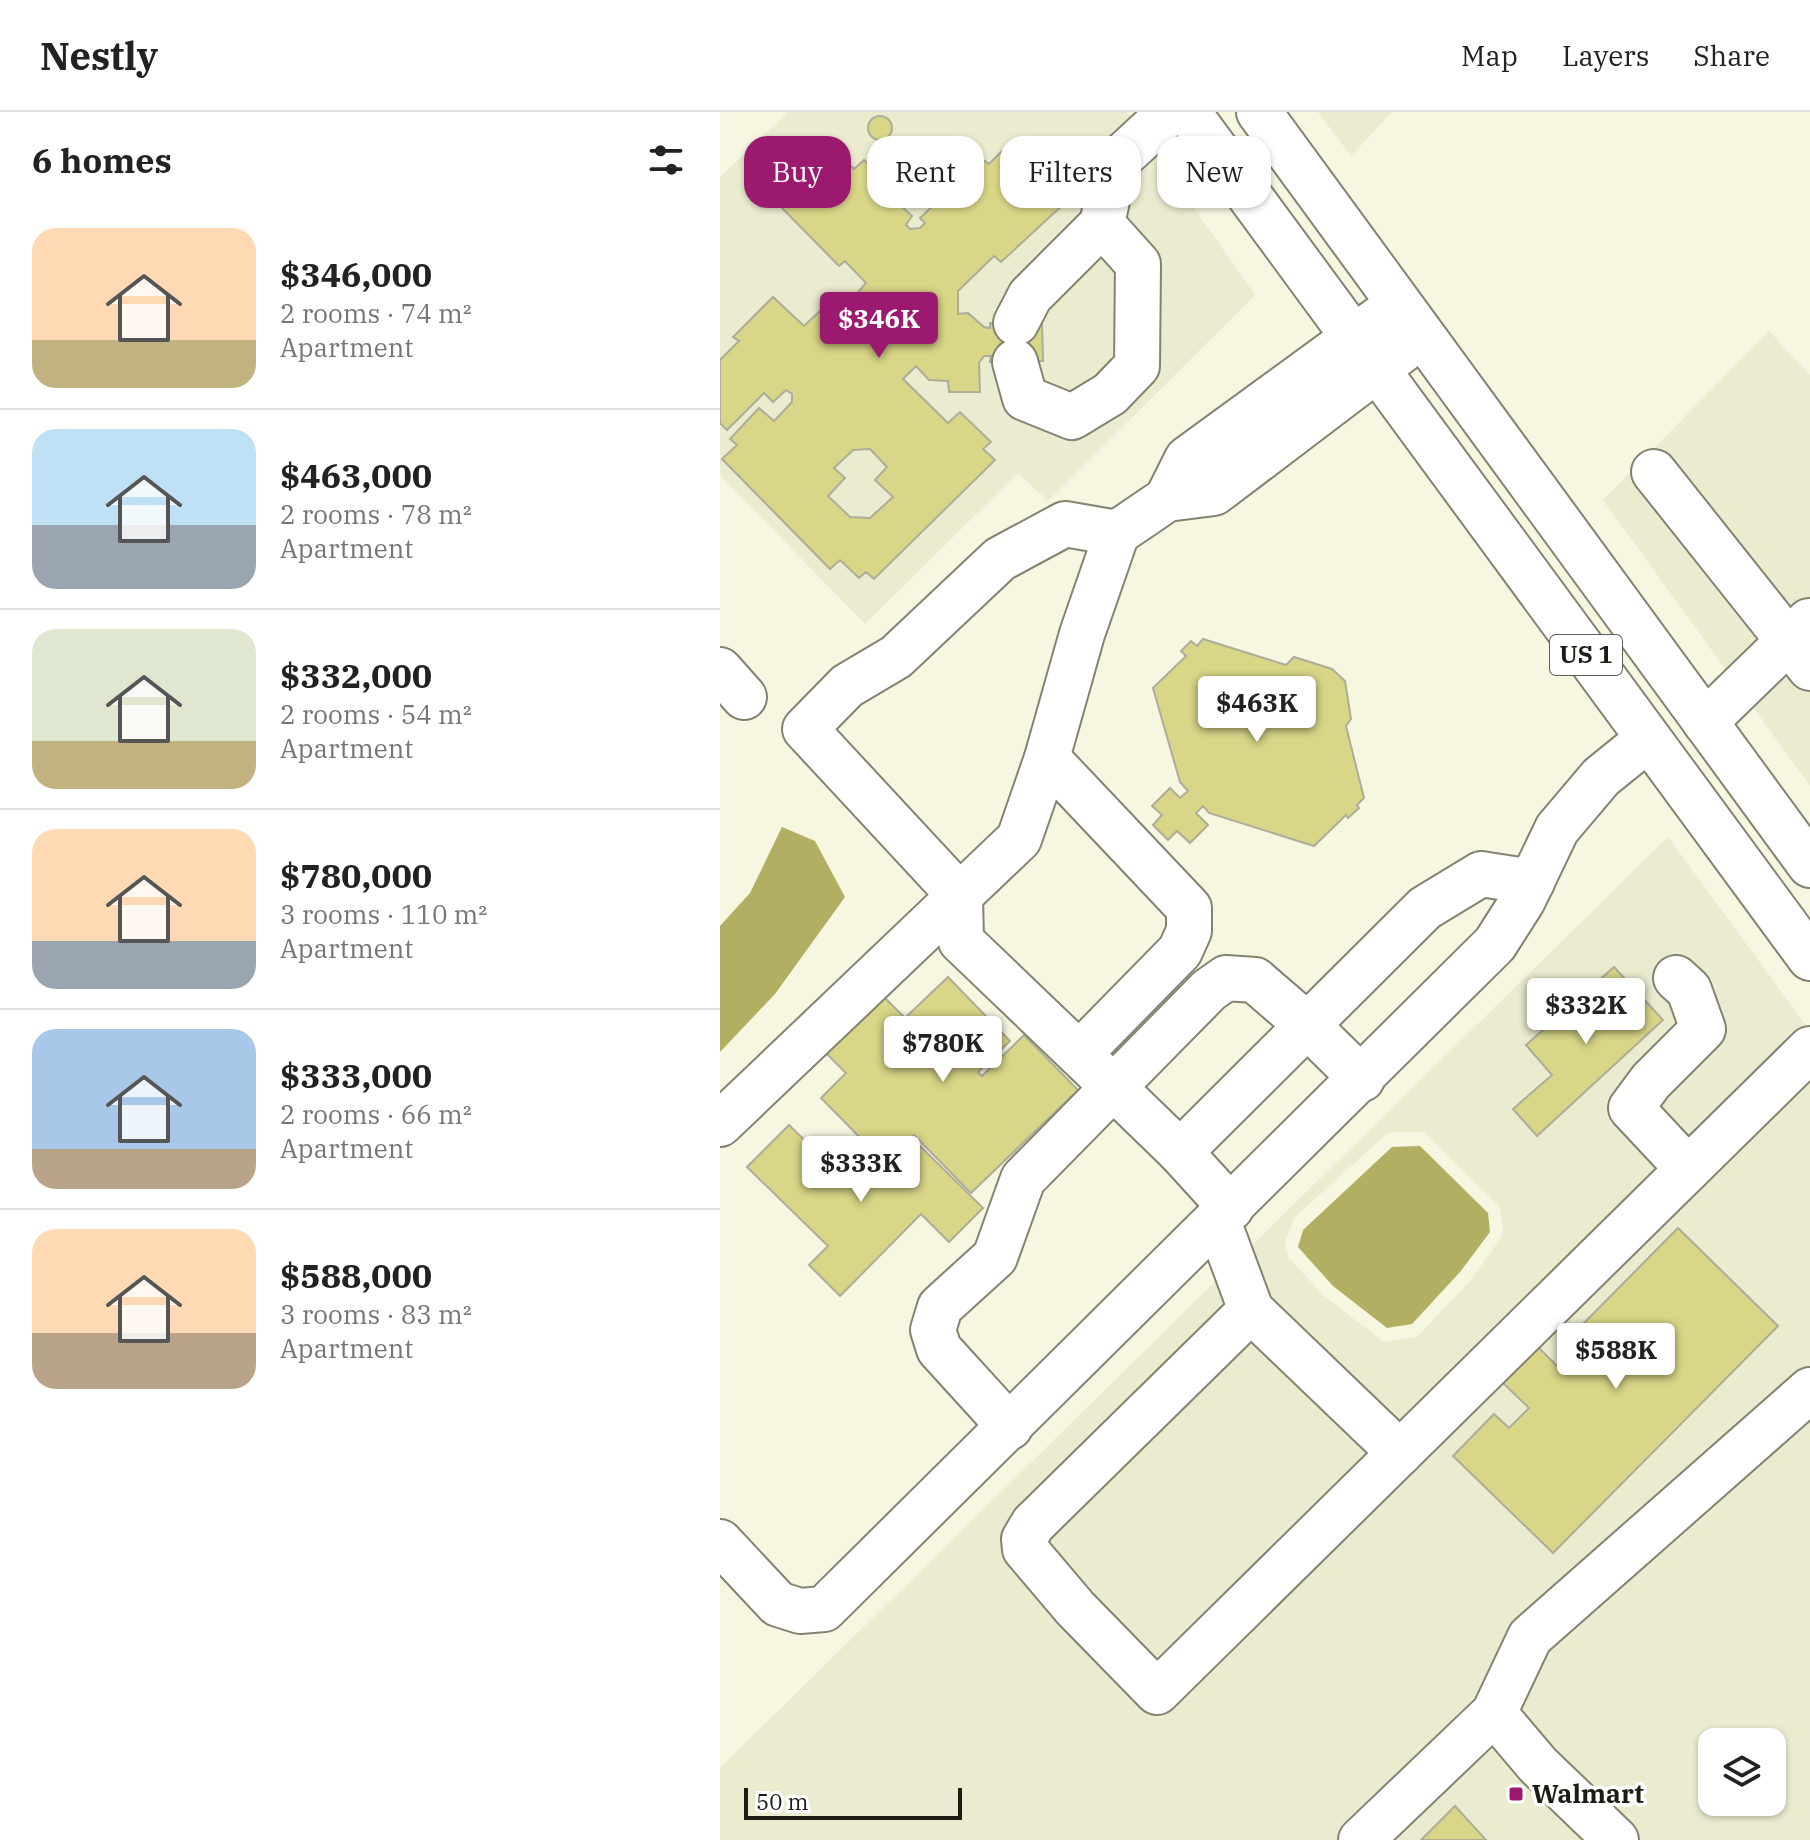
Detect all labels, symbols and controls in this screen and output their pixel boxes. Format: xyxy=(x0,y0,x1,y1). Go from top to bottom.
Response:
text: Nestly xyxy=(40,31,158,80)
text: Map xyxy=(1461,37,1518,74)
text: Layers xyxy=(1562,37,1649,74)
text: Share xyxy=(1693,37,1770,74)
chip: Buy xyxy=(744,136,851,208)
chip: Rent xyxy=(867,136,984,208)
chip: Filters xyxy=(1000,136,1141,208)
chip: New xyxy=(1157,136,1271,208)
text: 6 homes xyxy=(32,138,172,182)
icon: filters xyxy=(644,138,688,182)
text: $346,000 xyxy=(280,252,432,296)
icon: home xyxy=(96,260,192,356)
pin: $346K xyxy=(823,292,935,360)
text: 2 rooms · 74 m² xyxy=(280,296,472,330)
text: $346K xyxy=(838,301,920,335)
text: Apartment xyxy=(280,330,413,364)
text: $463,000 xyxy=(280,453,432,497)
icon: home xyxy=(96,461,192,557)
text: 2 rooms · 78 m² xyxy=(280,497,472,531)
text: Apartment xyxy=(280,531,413,565)
road number: US 1 xyxy=(1550,635,1622,675)
text: $332,000 xyxy=(280,653,432,697)
icon: home xyxy=(96,661,192,757)
pin: $463K xyxy=(1201,676,1313,744)
text: $463K xyxy=(1216,685,1298,719)
text: 2 rooms · 54 m² xyxy=(280,697,472,731)
text: Apartment xyxy=(280,731,413,765)
text: $780,000 xyxy=(280,853,432,897)
icon: home xyxy=(96,861,192,957)
text: 3 rooms · 110 m² xyxy=(280,897,487,931)
text: Apartment xyxy=(280,931,413,965)
pin: $332K xyxy=(1530,978,1642,1046)
text: $332K xyxy=(1545,987,1627,1021)
pin: $780K xyxy=(887,1016,999,1084)
text: $780K xyxy=(902,1025,984,1059)
text: $333,000 xyxy=(280,1053,432,1097)
icon: home xyxy=(96,1061,192,1157)
text: 2 rooms · 66 m² xyxy=(280,1097,472,1131)
text: Apartment xyxy=(280,1131,413,1165)
pin: $333K xyxy=(805,1136,917,1204)
text: $333K xyxy=(820,1145,902,1179)
text: $588,000 xyxy=(280,1253,432,1297)
icon: home xyxy=(96,1261,192,1357)
text: 3 rooms · 83 m² xyxy=(280,1297,472,1331)
pin: $588K xyxy=(1560,1323,1672,1391)
text: Apartment xyxy=(280,1331,413,1365)
text: $588K xyxy=(1575,1332,1657,1366)
map controls xyxy=(1698,1728,1786,1816)
button: layers xyxy=(1698,1728,1786,1816)
place label: Walmart xyxy=(1532,1776,1644,1810)
scale bar xyxy=(744,1784,962,1820)
marker: Walmart xyxy=(1507,1785,1525,1803)
text: 50 m xyxy=(756,1787,808,1816)

